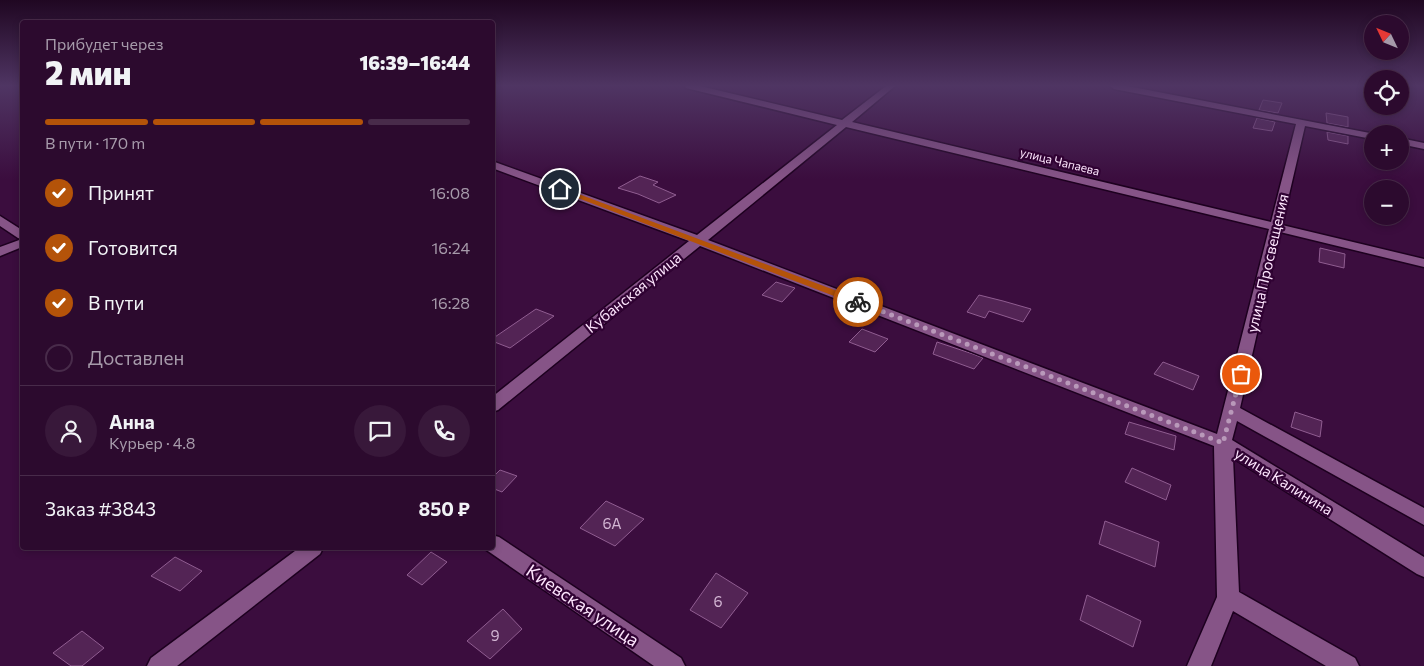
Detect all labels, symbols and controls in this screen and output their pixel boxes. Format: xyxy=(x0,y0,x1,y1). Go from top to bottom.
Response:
north arrow xyxy=(1364,15,1409,60)
map controls xyxy=(1364,15,1409,225)
text: Прибудет через xyxy=(45,34,164,53)
text: 16:39–16:44 xyxy=(359,51,470,74)
text: 2 мин xyxy=(45,52,131,92)
button: locate xyxy=(1364,70,1409,115)
button: + xyxy=(1364,125,1409,170)
text: В пути · 170 m xyxy=(45,133,145,152)
street label: улица Чапаева xyxy=(1019,144,1101,178)
pin xyxy=(539,168,581,210)
icon: home xyxy=(546,175,574,203)
icon: check xyxy=(45,179,73,207)
button: − xyxy=(1364,180,1409,225)
text: Принят xyxy=(88,181,154,204)
text: 16:08 xyxy=(430,183,470,202)
street label: улица Просвещения xyxy=(1242,192,1292,334)
icon: check xyxy=(45,234,73,262)
text: Готовится xyxy=(88,236,178,259)
text: 16:24 xyxy=(431,238,470,257)
street label: Кубанская улица xyxy=(582,248,684,336)
courier xyxy=(833,277,883,327)
icon: bike xyxy=(844,288,872,316)
icon: check xyxy=(45,289,73,317)
text: В пути xyxy=(88,291,144,314)
text: 16:28 xyxy=(431,293,470,312)
text: Доставлен xyxy=(88,346,184,369)
pin xyxy=(1220,353,1262,395)
icon: bag xyxy=(1227,360,1255,388)
button: person xyxy=(45,405,97,457)
button: chat xyxy=(354,405,406,457)
button: phone xyxy=(418,405,470,457)
text: Анна xyxy=(109,410,155,433)
text: Курьер · 4.8 xyxy=(109,433,195,452)
street label: улица Калинина xyxy=(1232,444,1336,518)
text: Заказ #3843 xyxy=(45,497,156,520)
text: 850 ₽ xyxy=(418,497,470,520)
house number: 6А xyxy=(602,514,622,532)
street label: Киевская улица xyxy=(522,559,644,651)
house number: 6 xyxy=(713,592,723,610)
house number: 9 xyxy=(490,626,500,644)

